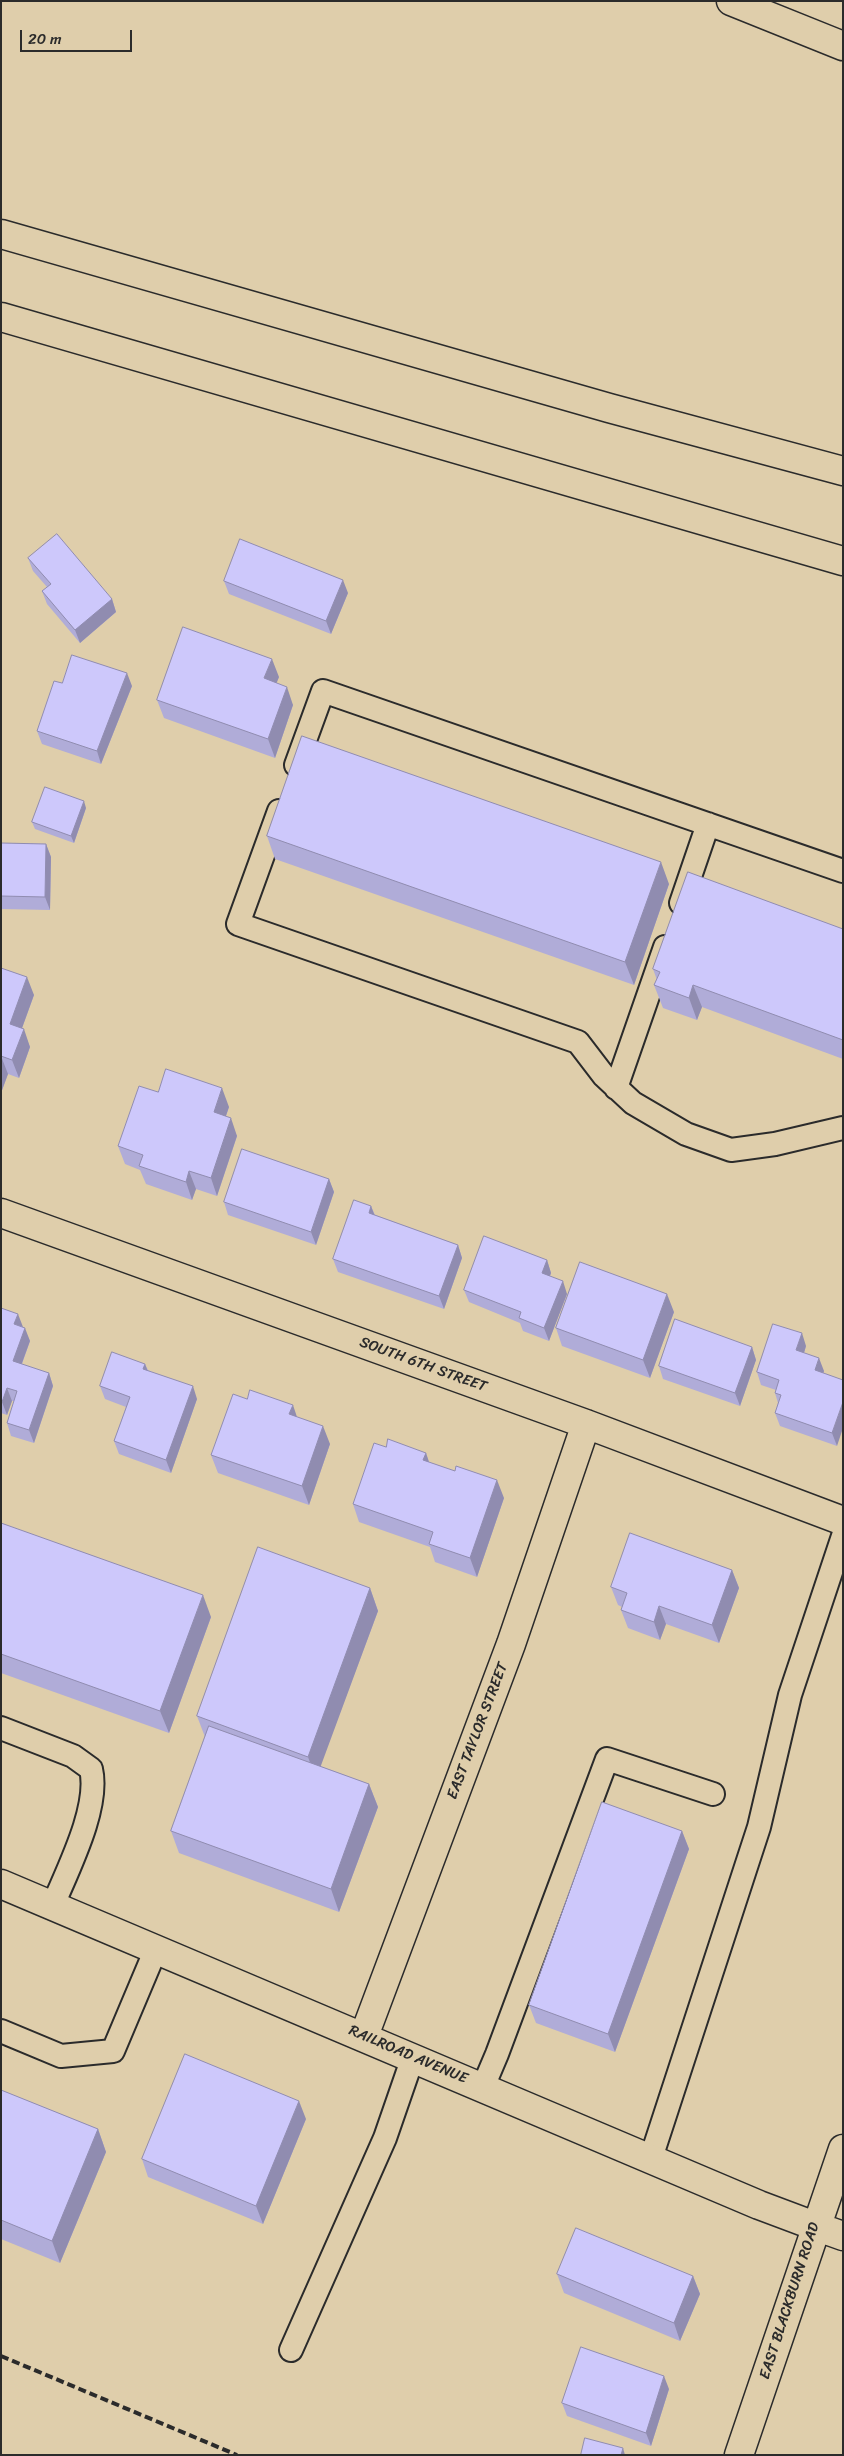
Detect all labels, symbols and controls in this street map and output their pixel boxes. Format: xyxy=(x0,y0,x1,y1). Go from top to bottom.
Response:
scale bar xyxy=(22,20,135,52)
text: 20 m xyxy=(28,26,62,52)
street label: SOUTH 6TH STREET xyxy=(357,1334,489,1396)
street label: EAST TAYLOR STREET xyxy=(444,1660,512,1802)
street label: RAILROAD AVENUE xyxy=(346,2022,470,2088)
street label: EAST BLACKBURN ROAD xyxy=(756,2220,824,2382)

